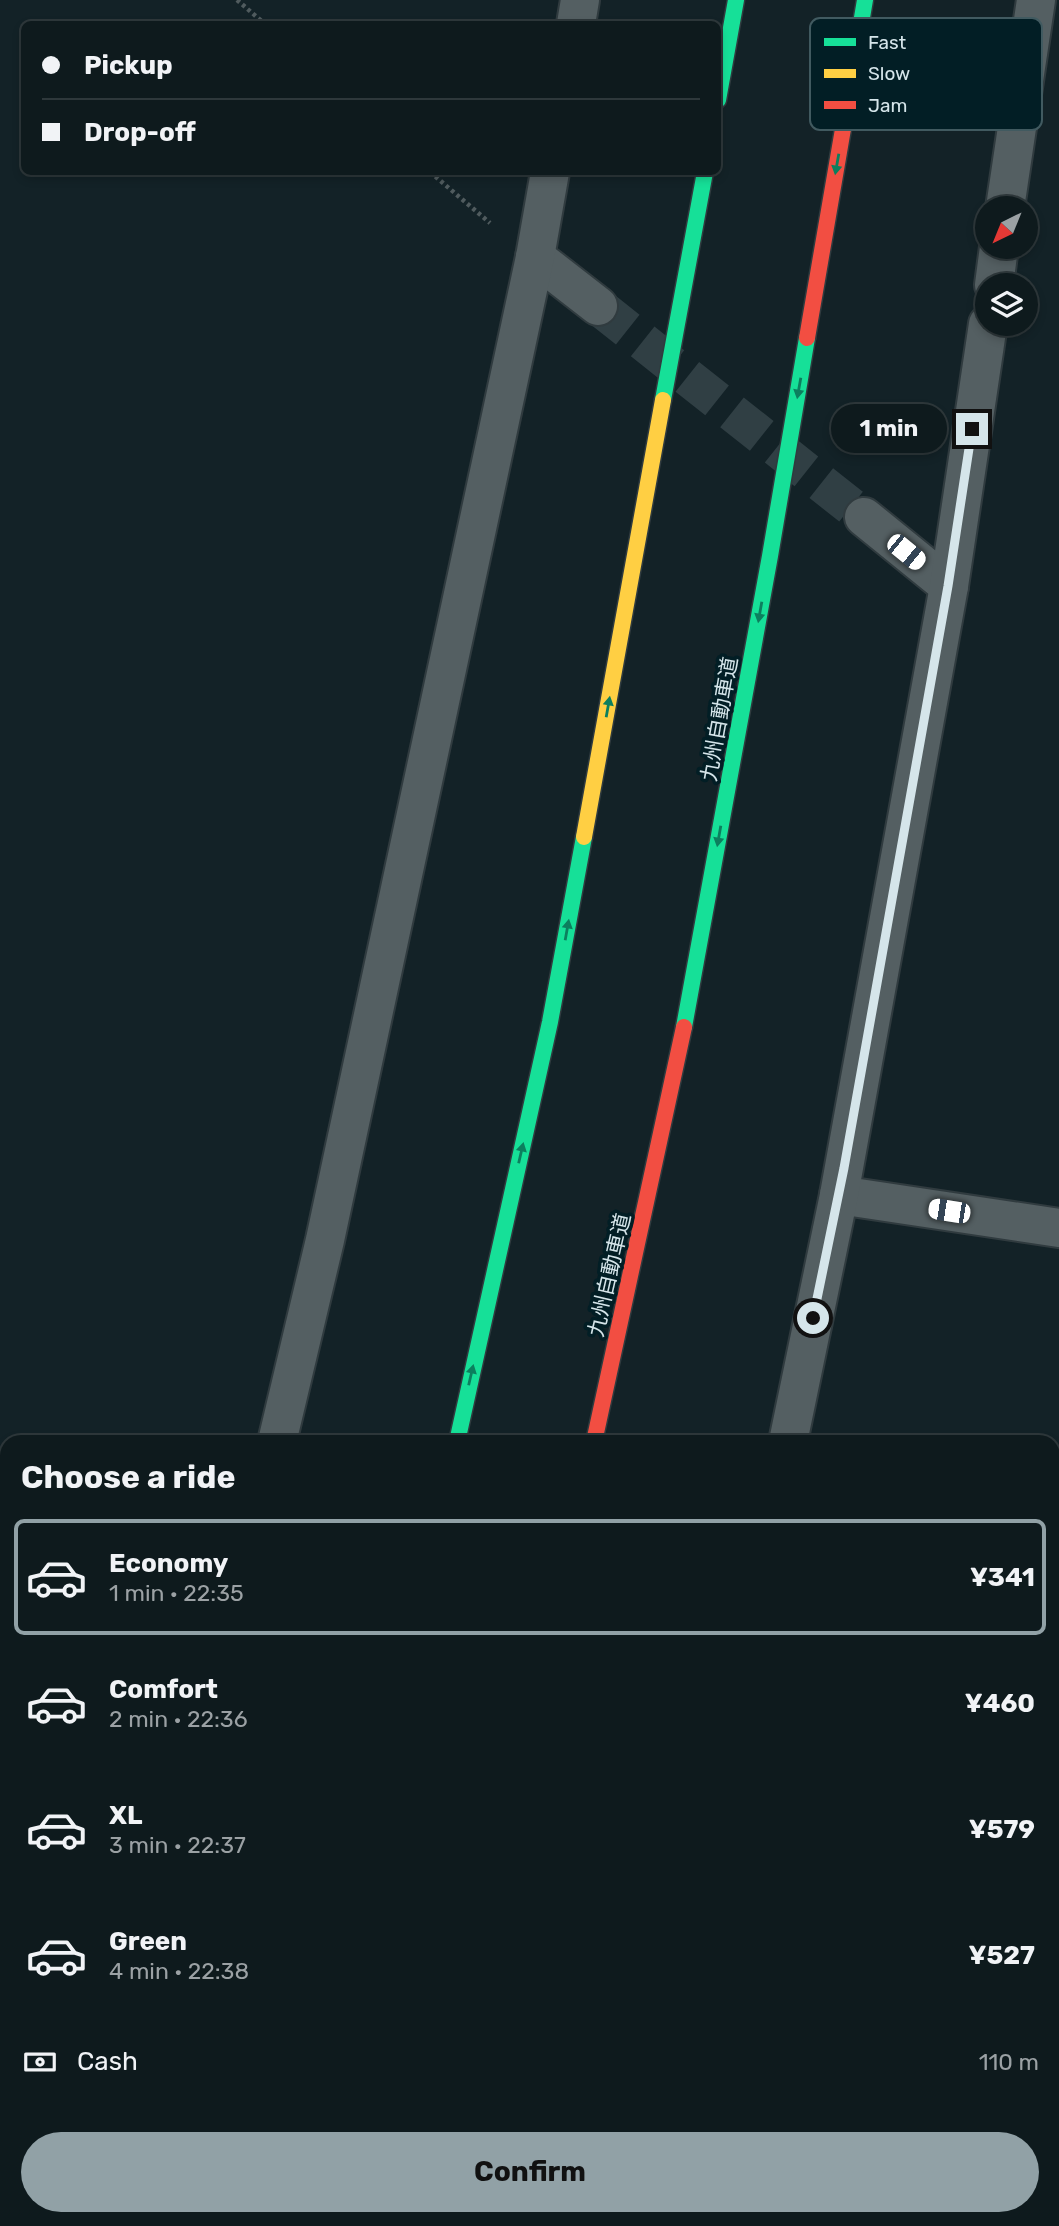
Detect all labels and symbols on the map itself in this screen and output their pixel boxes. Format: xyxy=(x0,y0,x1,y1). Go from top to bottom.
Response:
legend xyxy=(810,18,1042,130)
text: Fast xyxy=(868,31,907,54)
text: Slow xyxy=(868,62,910,85)
text: Jam xyxy=(868,94,907,117)
one-way arrow xyxy=(831,153,842,175)
north arrow xyxy=(975,196,1038,259)
one-way arrow xyxy=(793,377,804,399)
callout: 1 min xyxy=(832,404,948,453)
route end xyxy=(956,413,988,445)
car xyxy=(884,531,929,573)
one-way arrow xyxy=(754,601,765,623)
street label: 九州自動車道 xyxy=(696,655,742,783)
one-way arrow xyxy=(602,696,613,718)
one-way arrow xyxy=(713,825,724,847)
one-way arrow xyxy=(561,919,572,941)
one-way arrow xyxy=(515,1142,526,1164)
car xyxy=(927,1197,972,1225)
street label: 九州自動車道 xyxy=(583,1211,635,1339)
route start xyxy=(797,1302,829,1334)
one-way arrow xyxy=(466,1364,477,1386)

